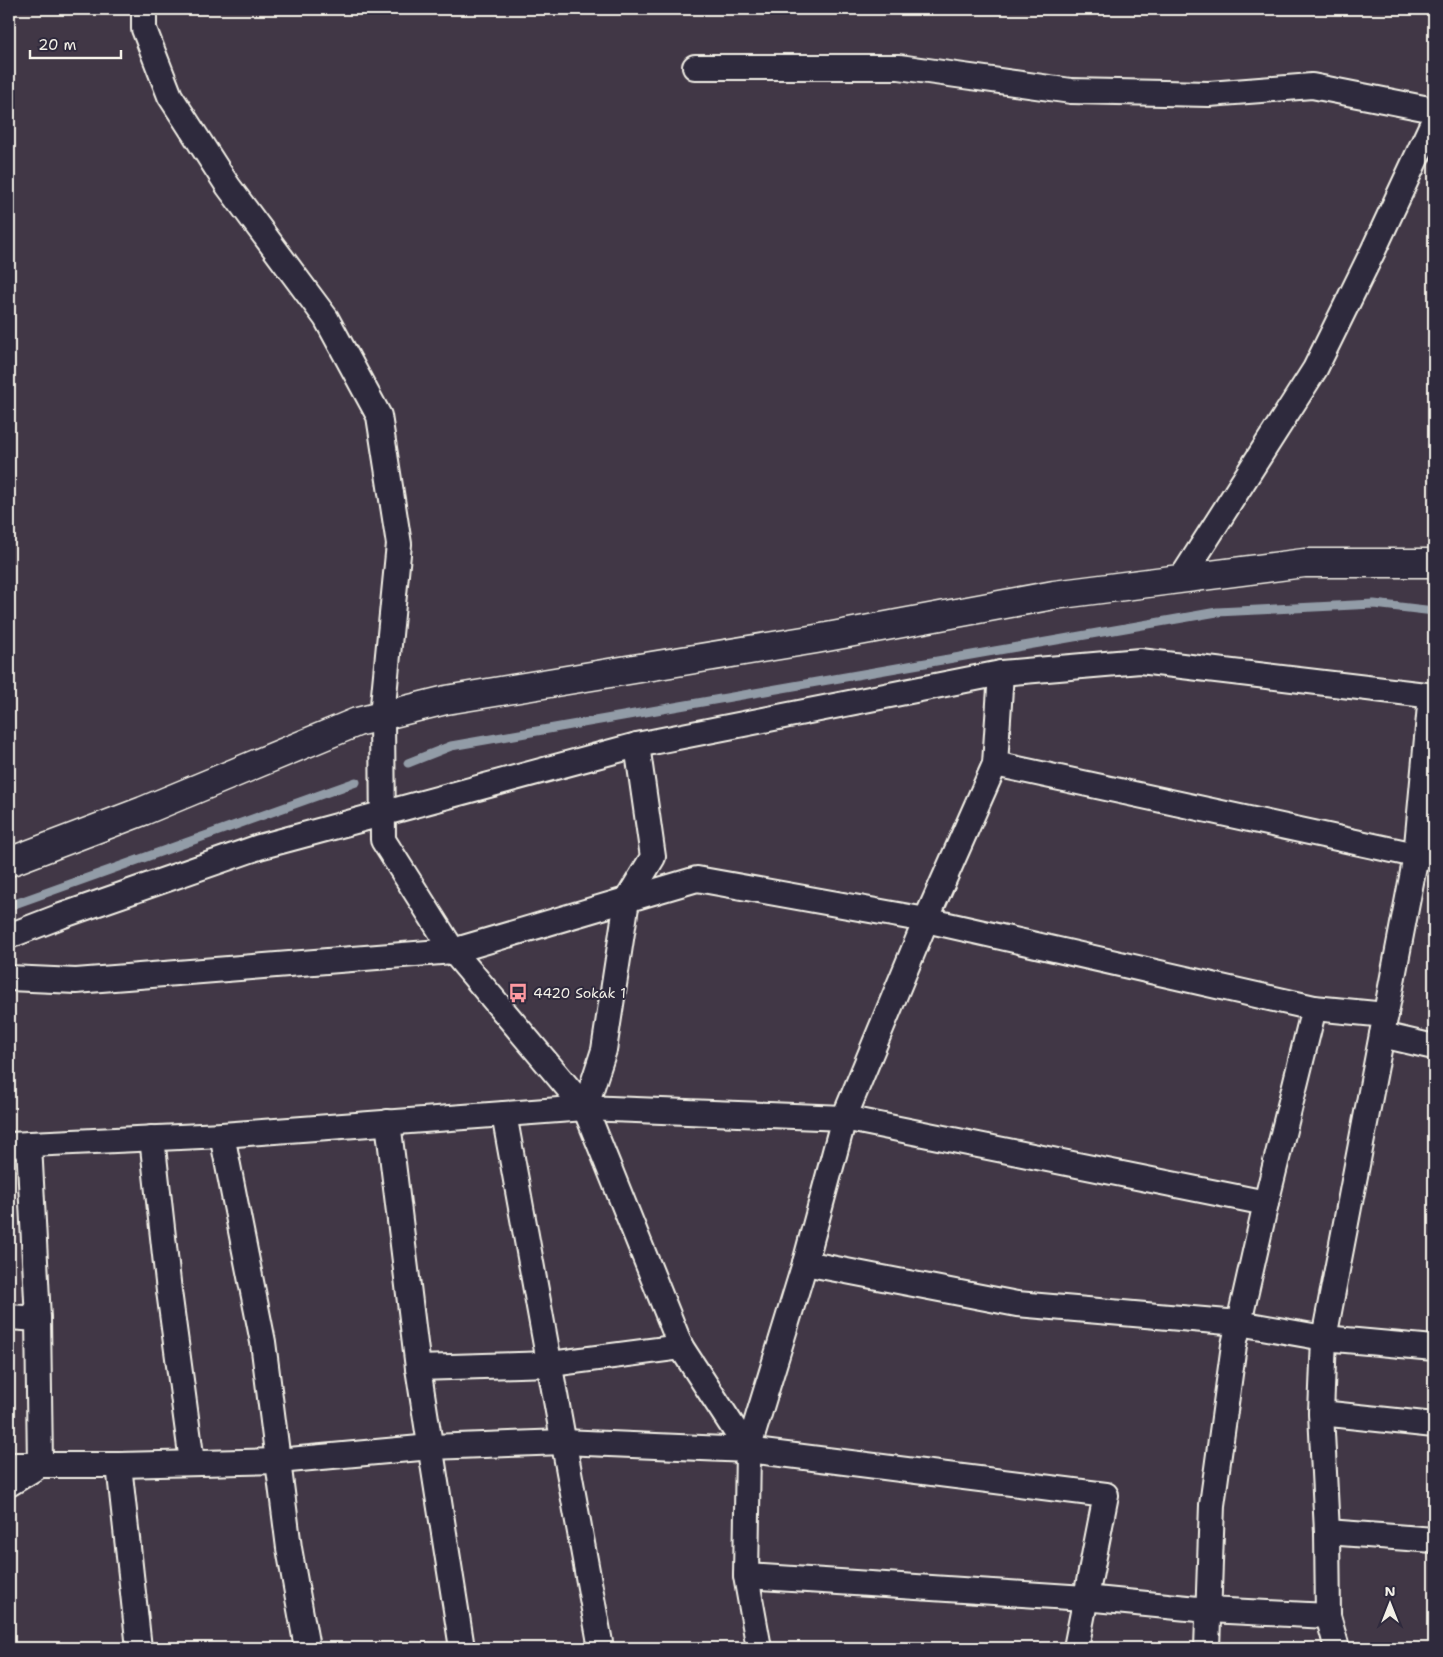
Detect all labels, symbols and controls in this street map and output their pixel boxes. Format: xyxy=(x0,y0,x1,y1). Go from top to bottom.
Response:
scale bar xyxy=(30,28,121,60)
text: 20 m xyxy=(38,35,77,55)
bus stop icon: 4420 Sokak 1 xyxy=(507,982,529,1004)
place label: 4420 Sokak 1 xyxy=(533,984,626,1002)
north arrow xyxy=(1366,1580,1416,1630)
text: N xyxy=(1384,1582,1396,1600)

